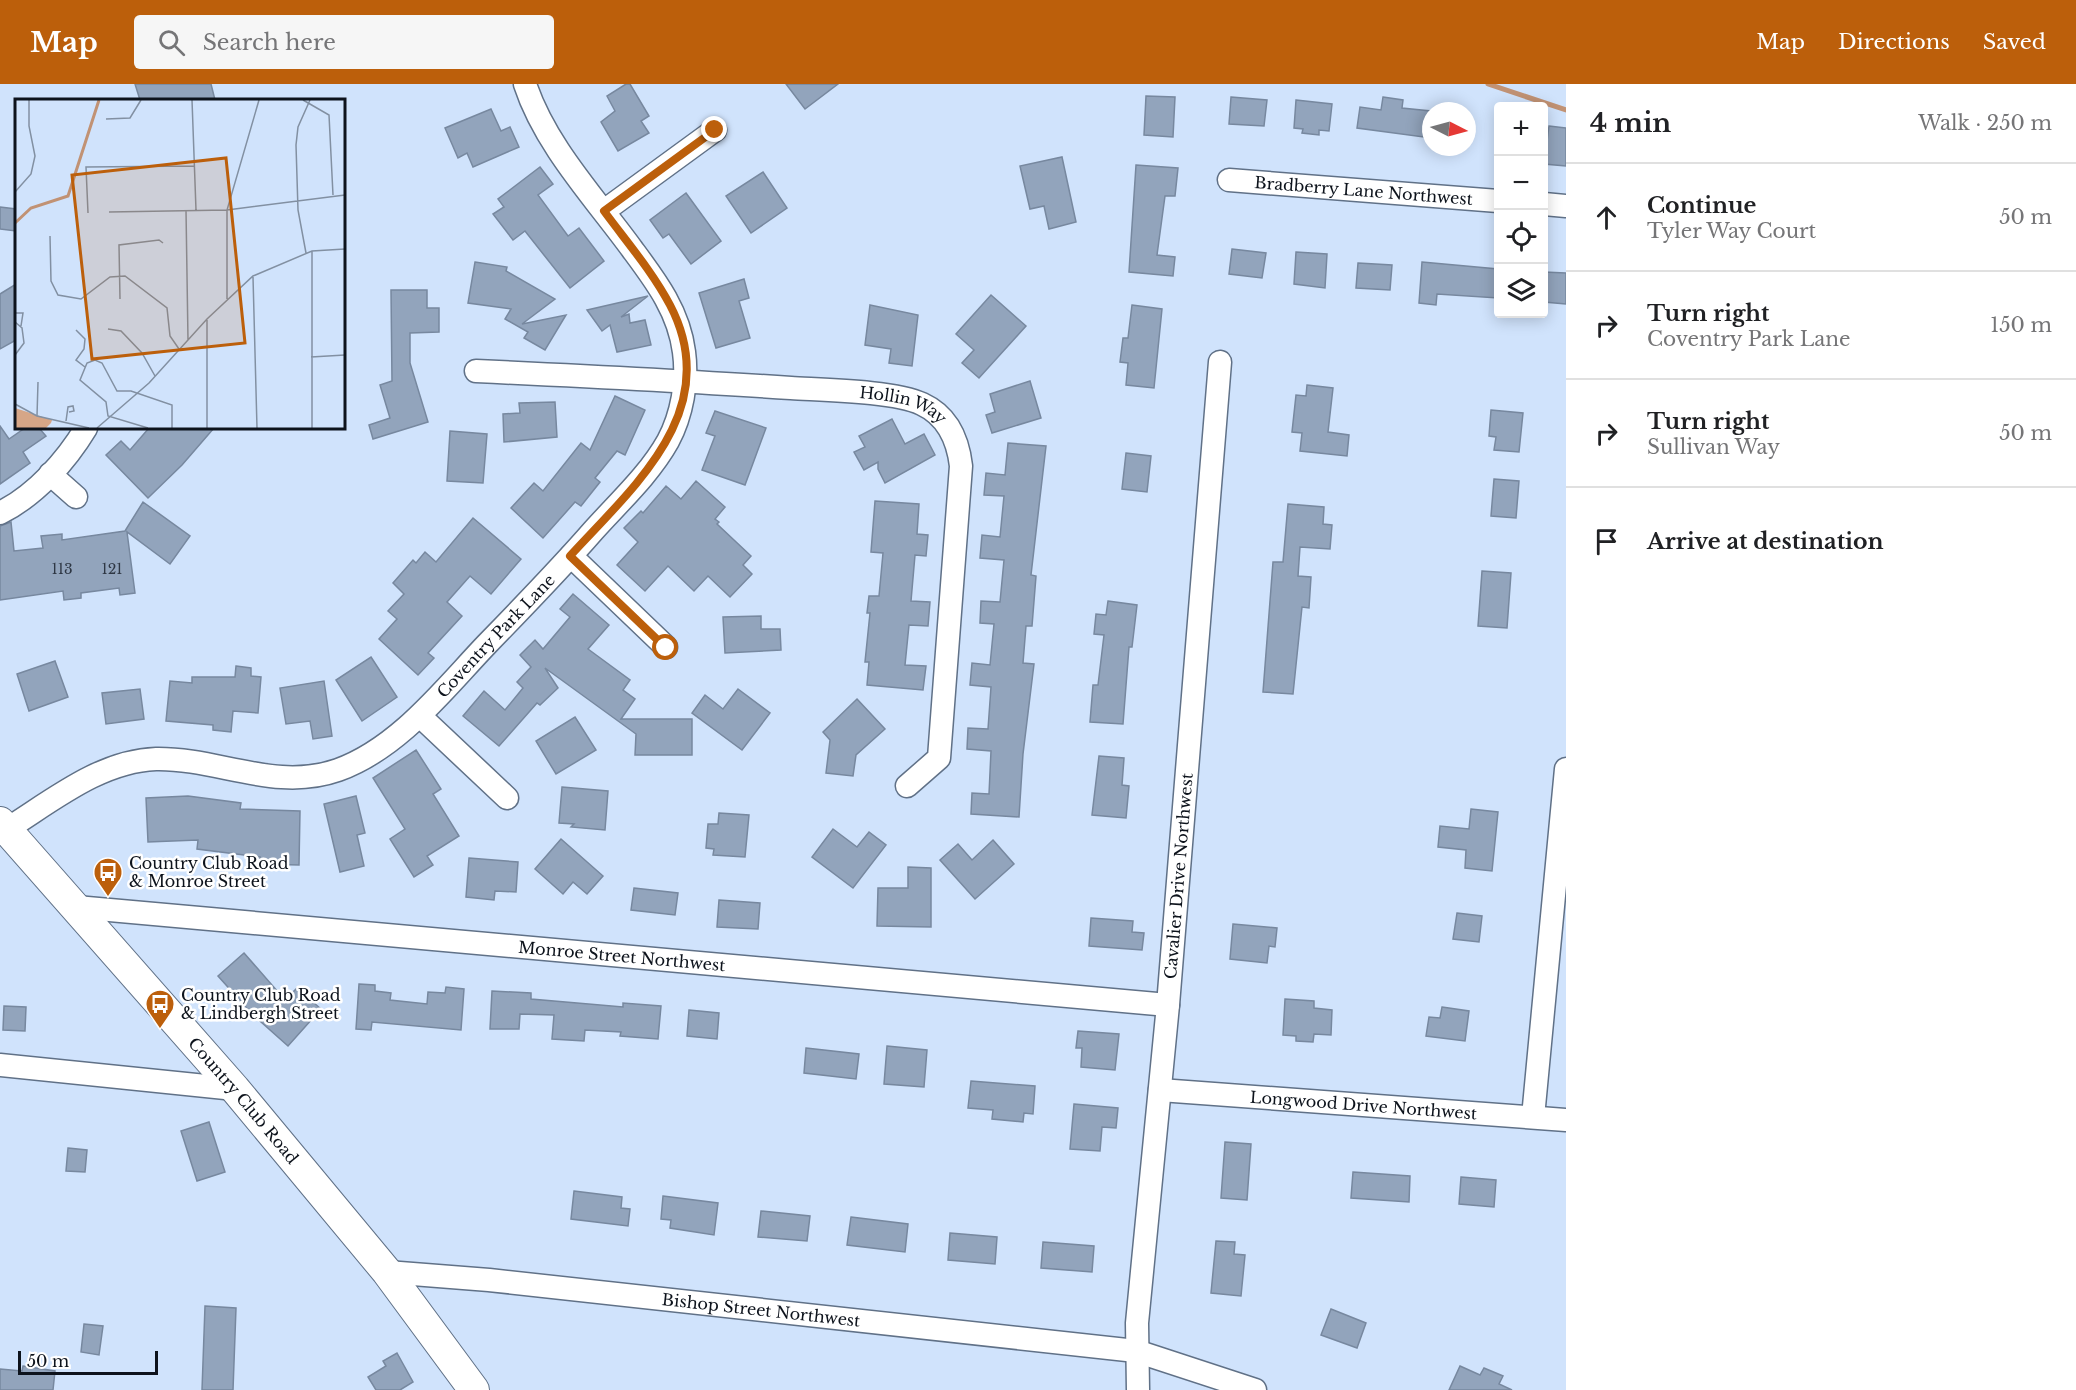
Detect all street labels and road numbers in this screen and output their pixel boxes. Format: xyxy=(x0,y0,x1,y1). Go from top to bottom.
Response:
street label: Bradberry Lane Northwest xyxy=(1254,172,1473,209)
street label: Hollin Way xyxy=(859,382,952,428)
street label: Coventry Park Lane xyxy=(432,570,559,702)
street label: Cavalier Drive Northwest xyxy=(1160,772,1197,980)
street label: Monroe Street Northwest xyxy=(517,937,726,975)
street label: Country Club Road xyxy=(184,1033,303,1168)
street label: Longwood Drive Northwest xyxy=(1249,1087,1478,1123)
street label: Bishop Street Northwest xyxy=(661,1289,861,1331)

